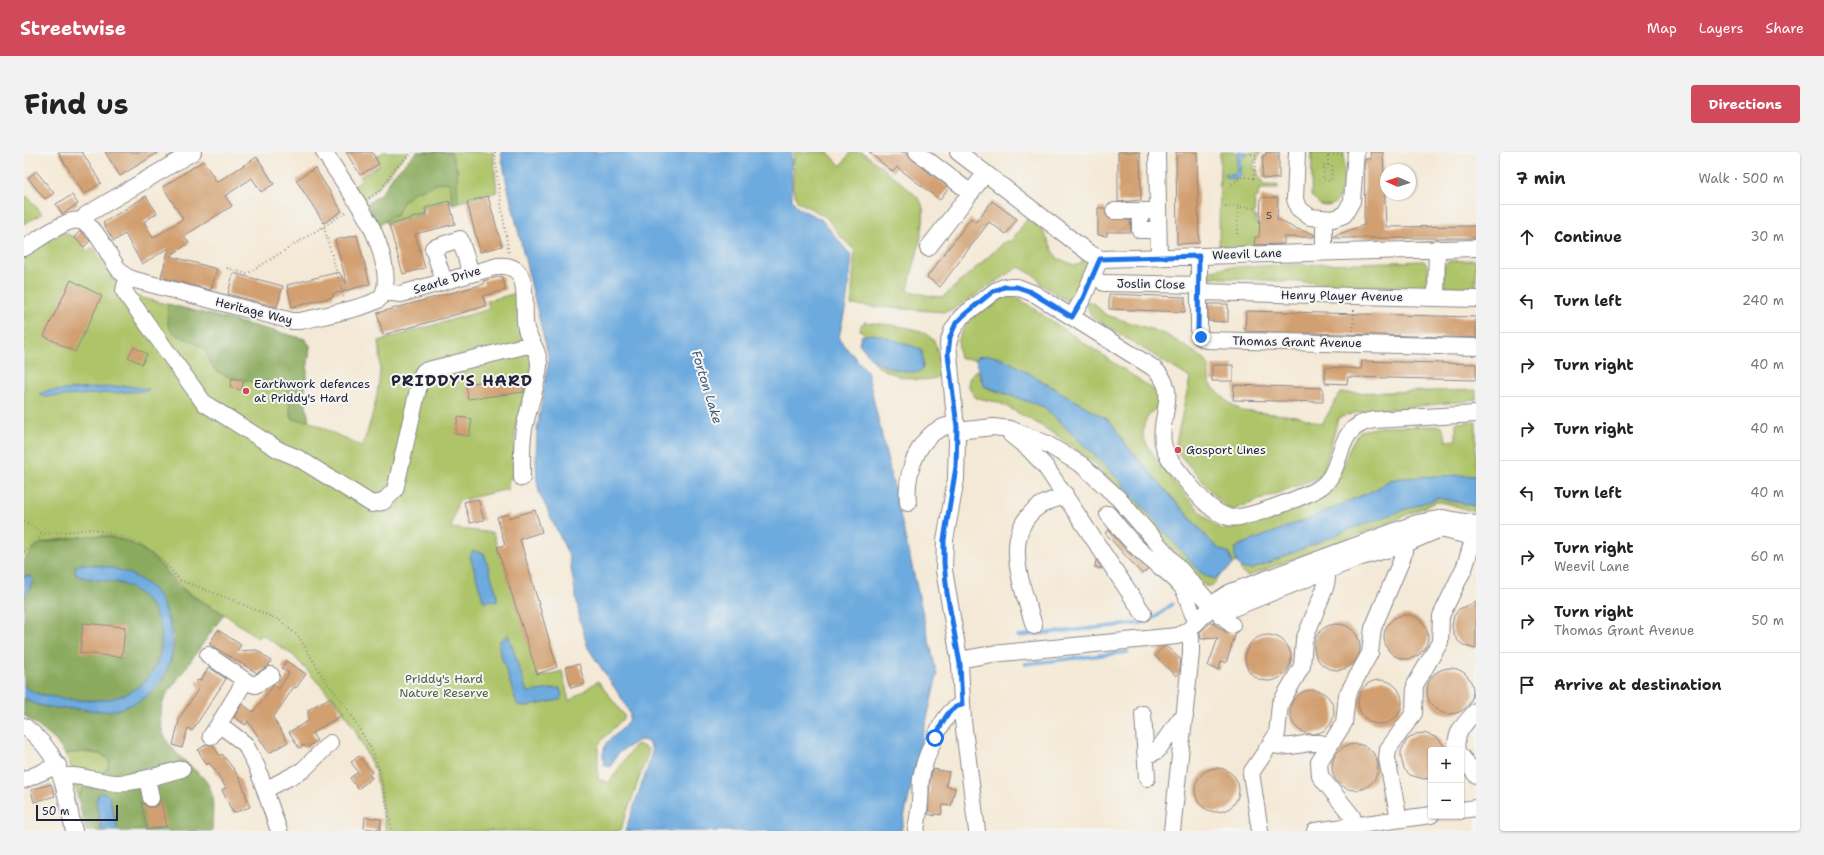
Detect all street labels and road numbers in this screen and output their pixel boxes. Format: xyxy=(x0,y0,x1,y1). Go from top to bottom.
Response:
street label: Weevil Lane xyxy=(1212,245,1282,263)
street label: Searle Drive xyxy=(411,262,483,298)
street label: Joslin Close xyxy=(1117,275,1186,293)
street label: Henry Player Avenue xyxy=(1281,287,1403,305)
street label: Heritage Way xyxy=(214,294,295,328)
street label: Thomas Grant Avenue xyxy=(1232,333,1362,351)

